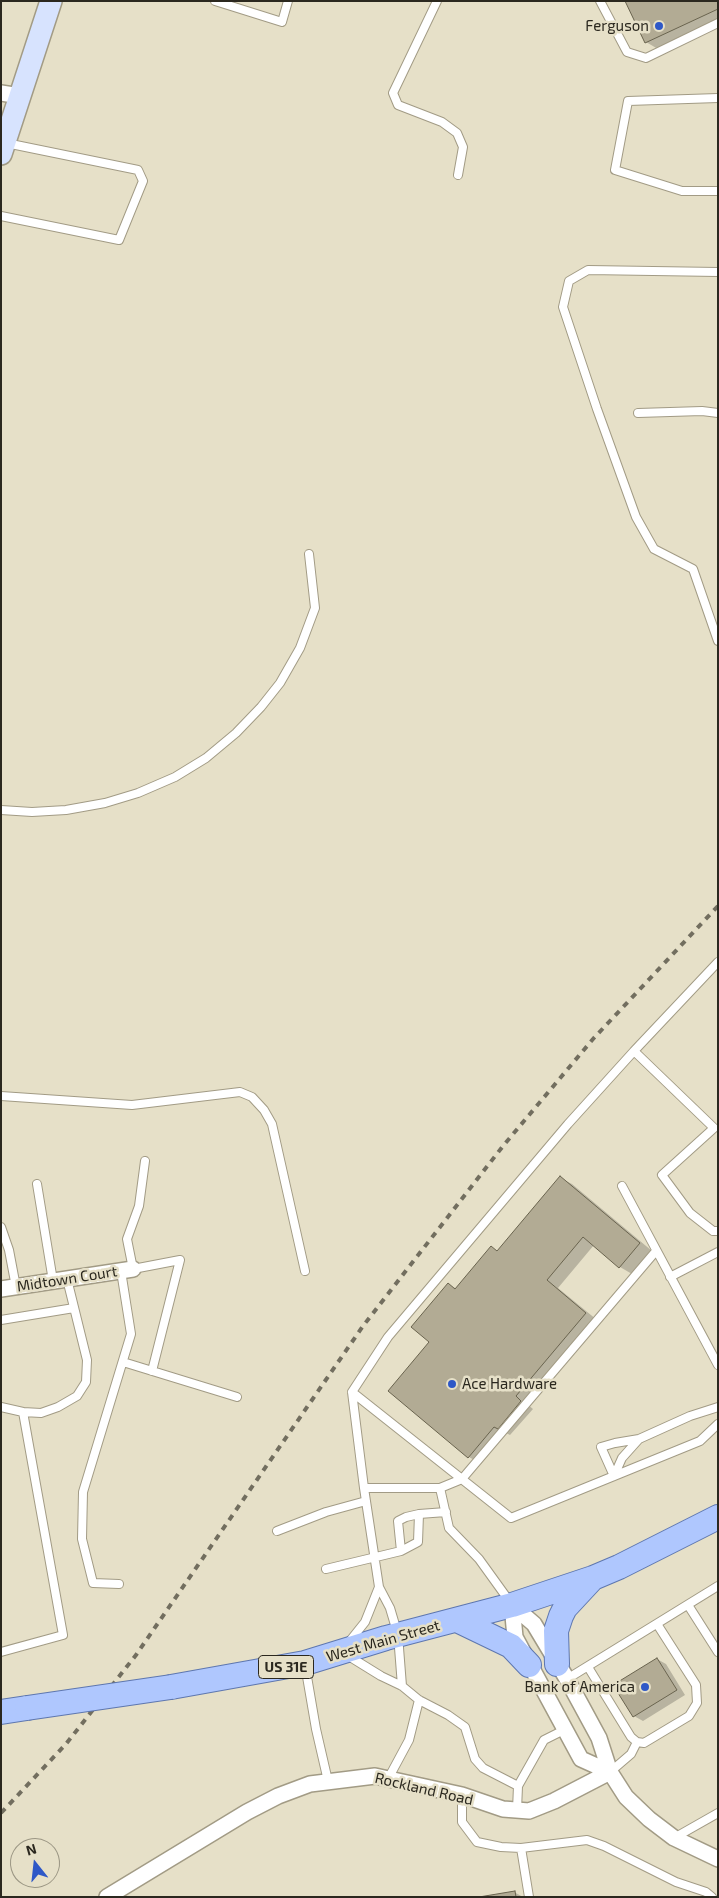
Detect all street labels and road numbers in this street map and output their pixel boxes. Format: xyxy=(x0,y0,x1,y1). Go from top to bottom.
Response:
street label: Midtown Court xyxy=(16,1262,118,1296)
street label: West Main Street xyxy=(324,1616,442,1666)
road number: US 31E xyxy=(258,1655,314,1678)
street label: Rockland Road xyxy=(373,1769,475,1809)

